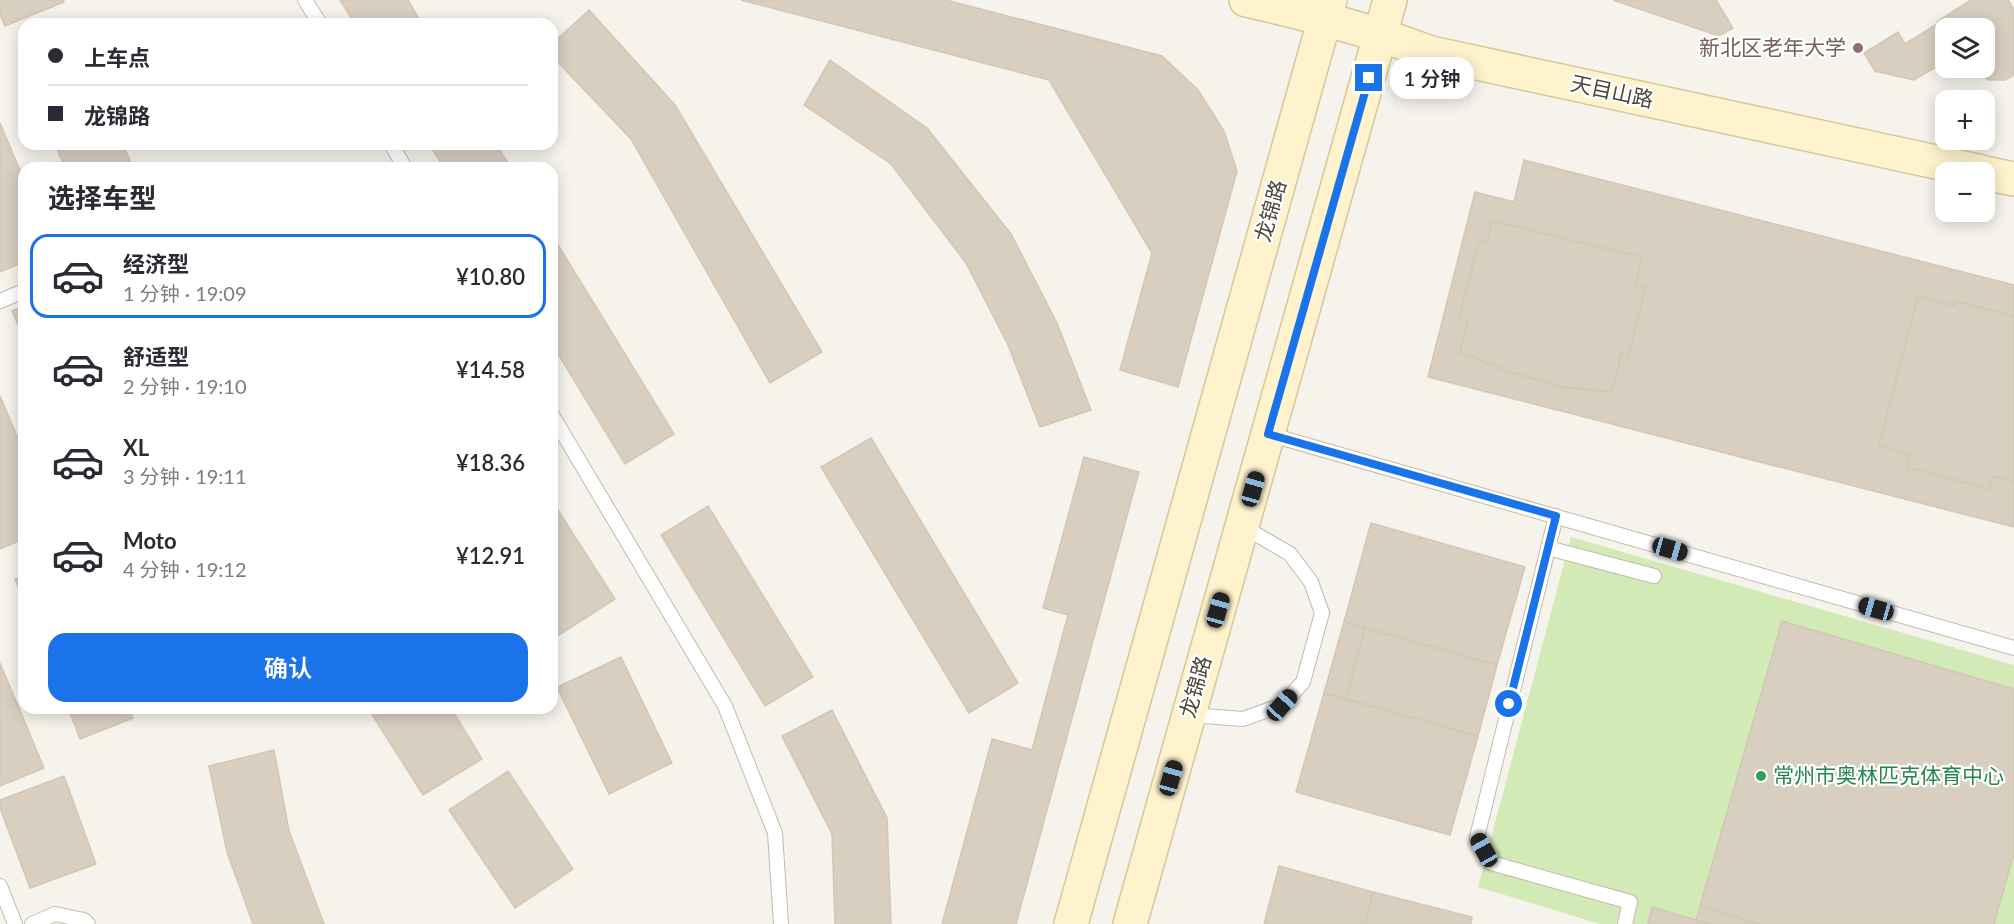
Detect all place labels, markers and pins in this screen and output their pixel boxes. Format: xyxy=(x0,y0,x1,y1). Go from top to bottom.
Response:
place label: 新北区老年大学 xyxy=(1699,34,1846,59)
marker: 新北区老年大学 xyxy=(1851,41,1865,55)
place label: 常州市奥林匹克体育中心 xyxy=(1773,762,2004,787)
marker: 常州市奥林匹克体育中心 xyxy=(1754,769,1768,783)

